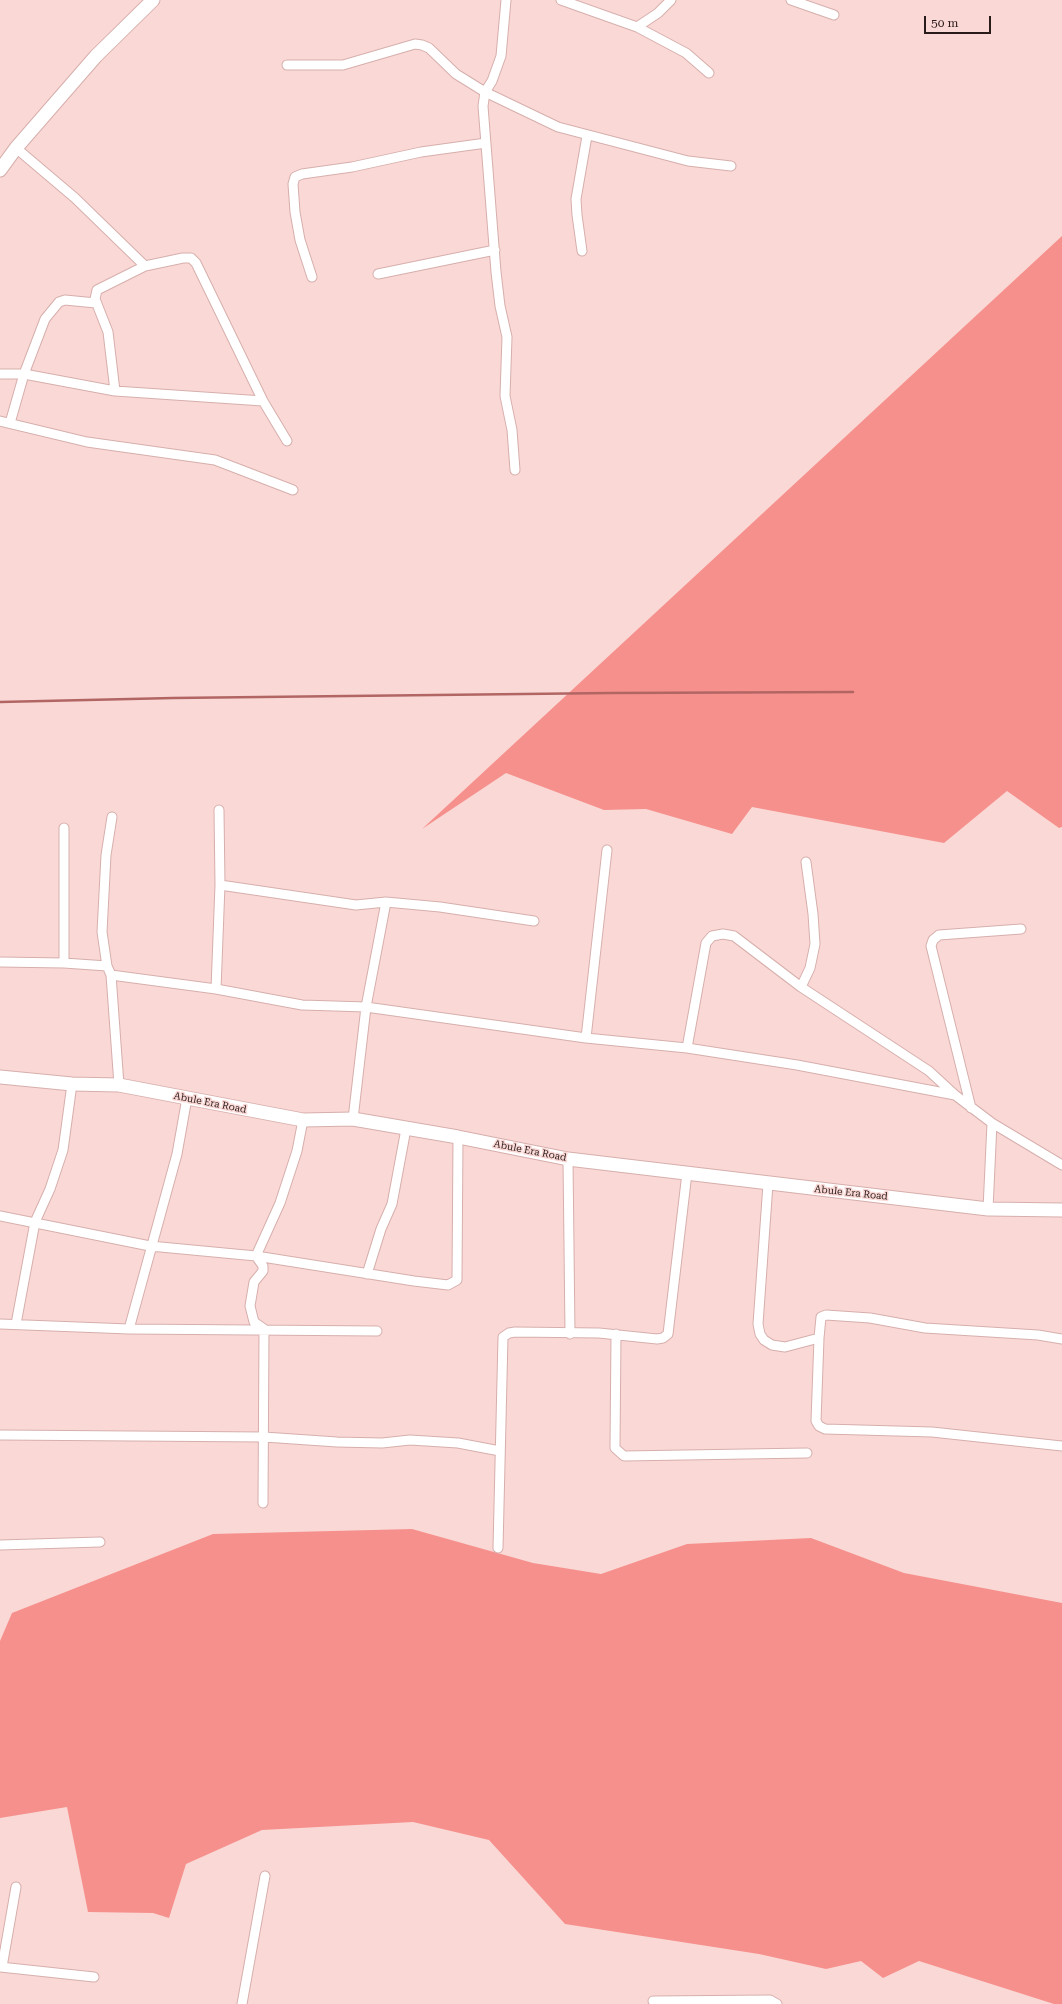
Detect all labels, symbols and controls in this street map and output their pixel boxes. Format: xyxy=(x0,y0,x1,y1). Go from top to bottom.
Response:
scale bar xyxy=(926,8,993,34)
text: 50 m xyxy=(931,16,958,30)
street label: Abule Era Road xyxy=(173,1090,247,1116)
street label: Abule Era Road xyxy=(493,1138,567,1164)
street label: Abule Era Road xyxy=(814,1183,888,1203)

